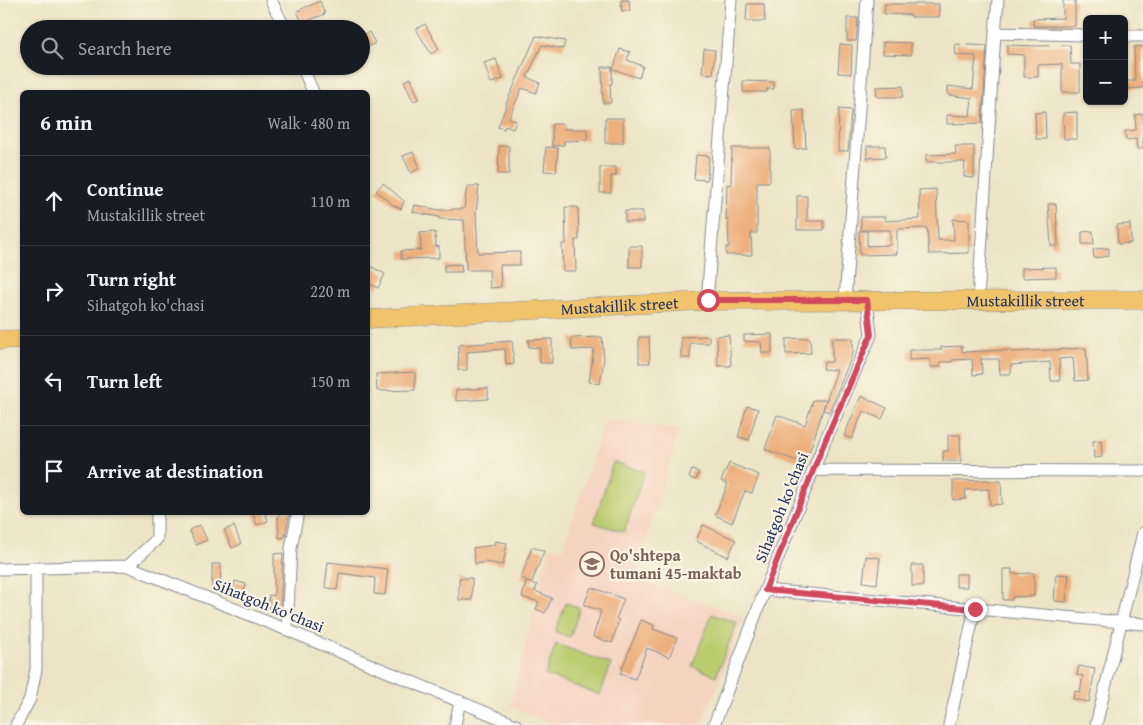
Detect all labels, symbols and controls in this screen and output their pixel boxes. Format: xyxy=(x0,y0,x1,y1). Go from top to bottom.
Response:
map controls xyxy=(1083,15,1128,105)
button: + xyxy=(1083,15,1128,60)
search box xyxy=(20,20,370,75)
icon: search xyxy=(38,34,66,62)
text: Search here xyxy=(78,34,172,62)
button: − xyxy=(1083,60,1128,105)
text: 6 min xyxy=(40,107,92,138)
text: Walk · 480 m xyxy=(267,111,350,135)
text: Continue xyxy=(87,175,164,203)
icon: ahead xyxy=(40,187,68,215)
text: 110 m xyxy=(310,189,350,213)
text: Mustakillik street xyxy=(87,203,205,227)
text: Turn right xyxy=(87,265,176,293)
icon: right xyxy=(40,277,68,305)
text: 220 m xyxy=(310,279,350,303)
street label: Mustakillik street xyxy=(966,288,1085,312)
route start xyxy=(697,289,720,312)
street label: Mustakillik street xyxy=(560,290,680,321)
text: Sihatgoh ko'chasi xyxy=(87,293,204,317)
icon: left xyxy=(40,367,68,395)
text: Turn left xyxy=(87,367,162,395)
text: 150 m xyxy=(310,369,350,393)
street label: Sihatgoh ko'chasi xyxy=(748,448,814,566)
icon: arrive xyxy=(40,457,68,485)
text: Arrive at destination xyxy=(87,457,263,485)
place label: Qo'shtepa tumani 45-maktab xyxy=(610,543,742,585)
school or university icon: Qo'shtepa tumani 45-maktab xyxy=(579,551,605,577)
street label: Sihatgoh ko'chasi xyxy=(210,572,328,638)
route end xyxy=(964,598,987,621)

